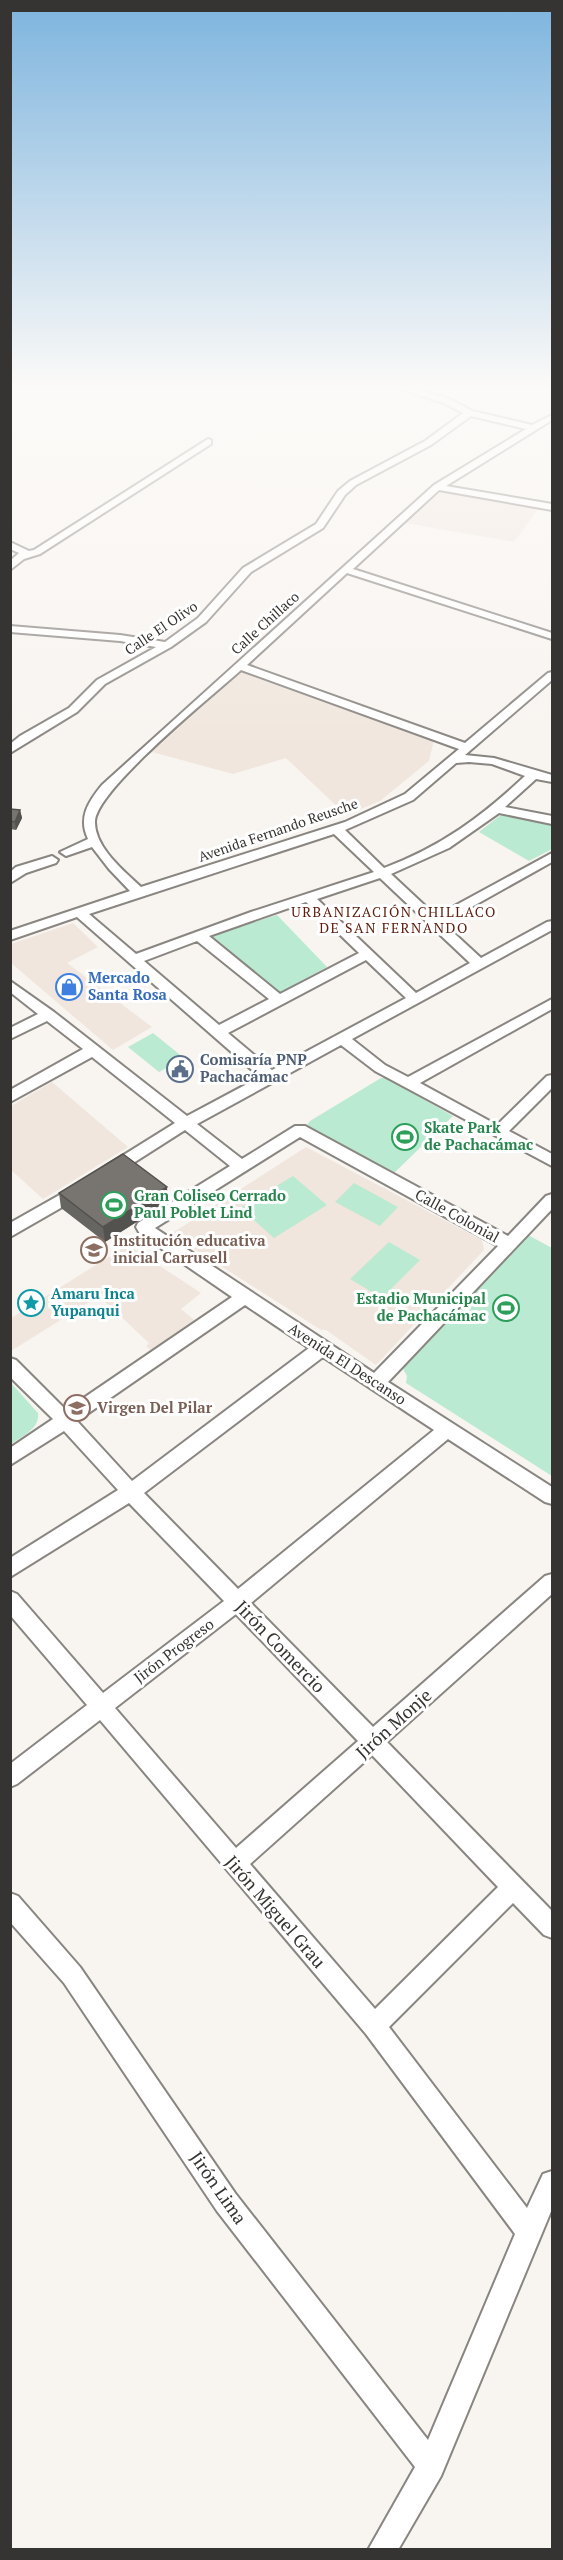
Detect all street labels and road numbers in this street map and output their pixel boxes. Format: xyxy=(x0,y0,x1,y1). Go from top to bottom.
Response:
street label: Calle Chillaco xyxy=(226,587,303,658)
street label: Calle El Olivo xyxy=(121,596,201,659)
street label: Avenida Fernando Reusche xyxy=(196,793,360,866)
street label: Calle Colonial xyxy=(412,1184,503,1247)
street label: Avenida El Descanso xyxy=(285,1318,410,1409)
street label: Jirón Comercio xyxy=(230,1595,331,1698)
street label: Jirón Progreso xyxy=(129,1614,217,1687)
street label: Jirón Monje xyxy=(350,1683,436,1764)
street label: Jirón Miguel Grau xyxy=(220,1850,331,1973)
street label: Jirón Lima xyxy=(185,2146,253,2228)

